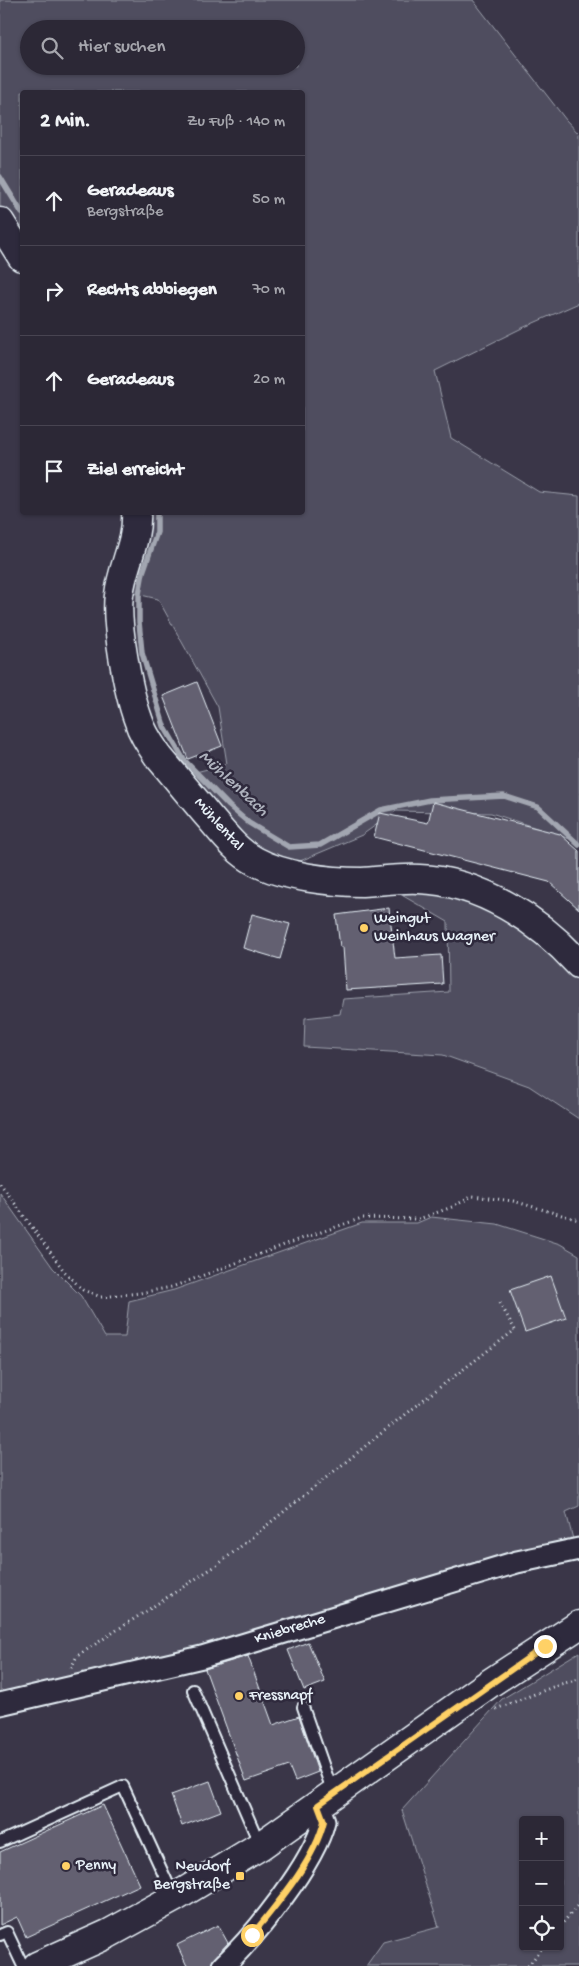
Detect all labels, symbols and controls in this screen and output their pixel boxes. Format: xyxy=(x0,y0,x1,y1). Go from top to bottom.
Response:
search box xyxy=(20,20,305,75)
icon: search xyxy=(38,34,66,62)
text: Hier suchen xyxy=(78,36,165,59)
text: 2 Min. xyxy=(40,110,91,135)
text: Zu Fuß · 140 m xyxy=(187,113,285,132)
text: Geradeaus xyxy=(87,180,173,203)
icon: ahead xyxy=(40,187,68,215)
text: 50 m xyxy=(252,191,285,210)
text: Bergstraße xyxy=(87,203,163,222)
icon: right xyxy=(40,277,68,305)
text: Rechts abbiegen xyxy=(87,279,217,302)
text: 70 m xyxy=(252,281,285,300)
icon: ahead xyxy=(40,367,68,395)
text: Geradeaus xyxy=(87,369,173,392)
text: 20 m xyxy=(253,371,285,390)
icon: arrive xyxy=(40,457,68,485)
text: Ziel erreicht xyxy=(87,459,184,482)
water label: Mühlenbach xyxy=(194,746,272,822)
street label: Mühlental xyxy=(189,794,247,856)
place label: Weingut Weinhaus Wagner xyxy=(374,910,496,947)
marker: Weingut Weinhaus Wagner xyxy=(358,922,370,934)
street label: Kniebreche xyxy=(252,1610,328,1650)
route end xyxy=(534,1635,557,1658)
place label: Fressnapf xyxy=(248,1687,313,1706)
marker: Fressnapf xyxy=(233,1690,245,1702)
map controls xyxy=(519,1816,564,1951)
button: + xyxy=(519,1816,564,1861)
place label: Penny xyxy=(75,1857,116,1876)
place label: Neudorf Bergstraße xyxy=(153,1858,231,1895)
marker: Penny xyxy=(60,1860,72,1872)
button: − xyxy=(519,1861,564,1906)
marker: Neudorf Bergstraße xyxy=(234,1870,246,1882)
button: locate xyxy=(519,1906,564,1951)
route start xyxy=(241,1924,264,1947)

